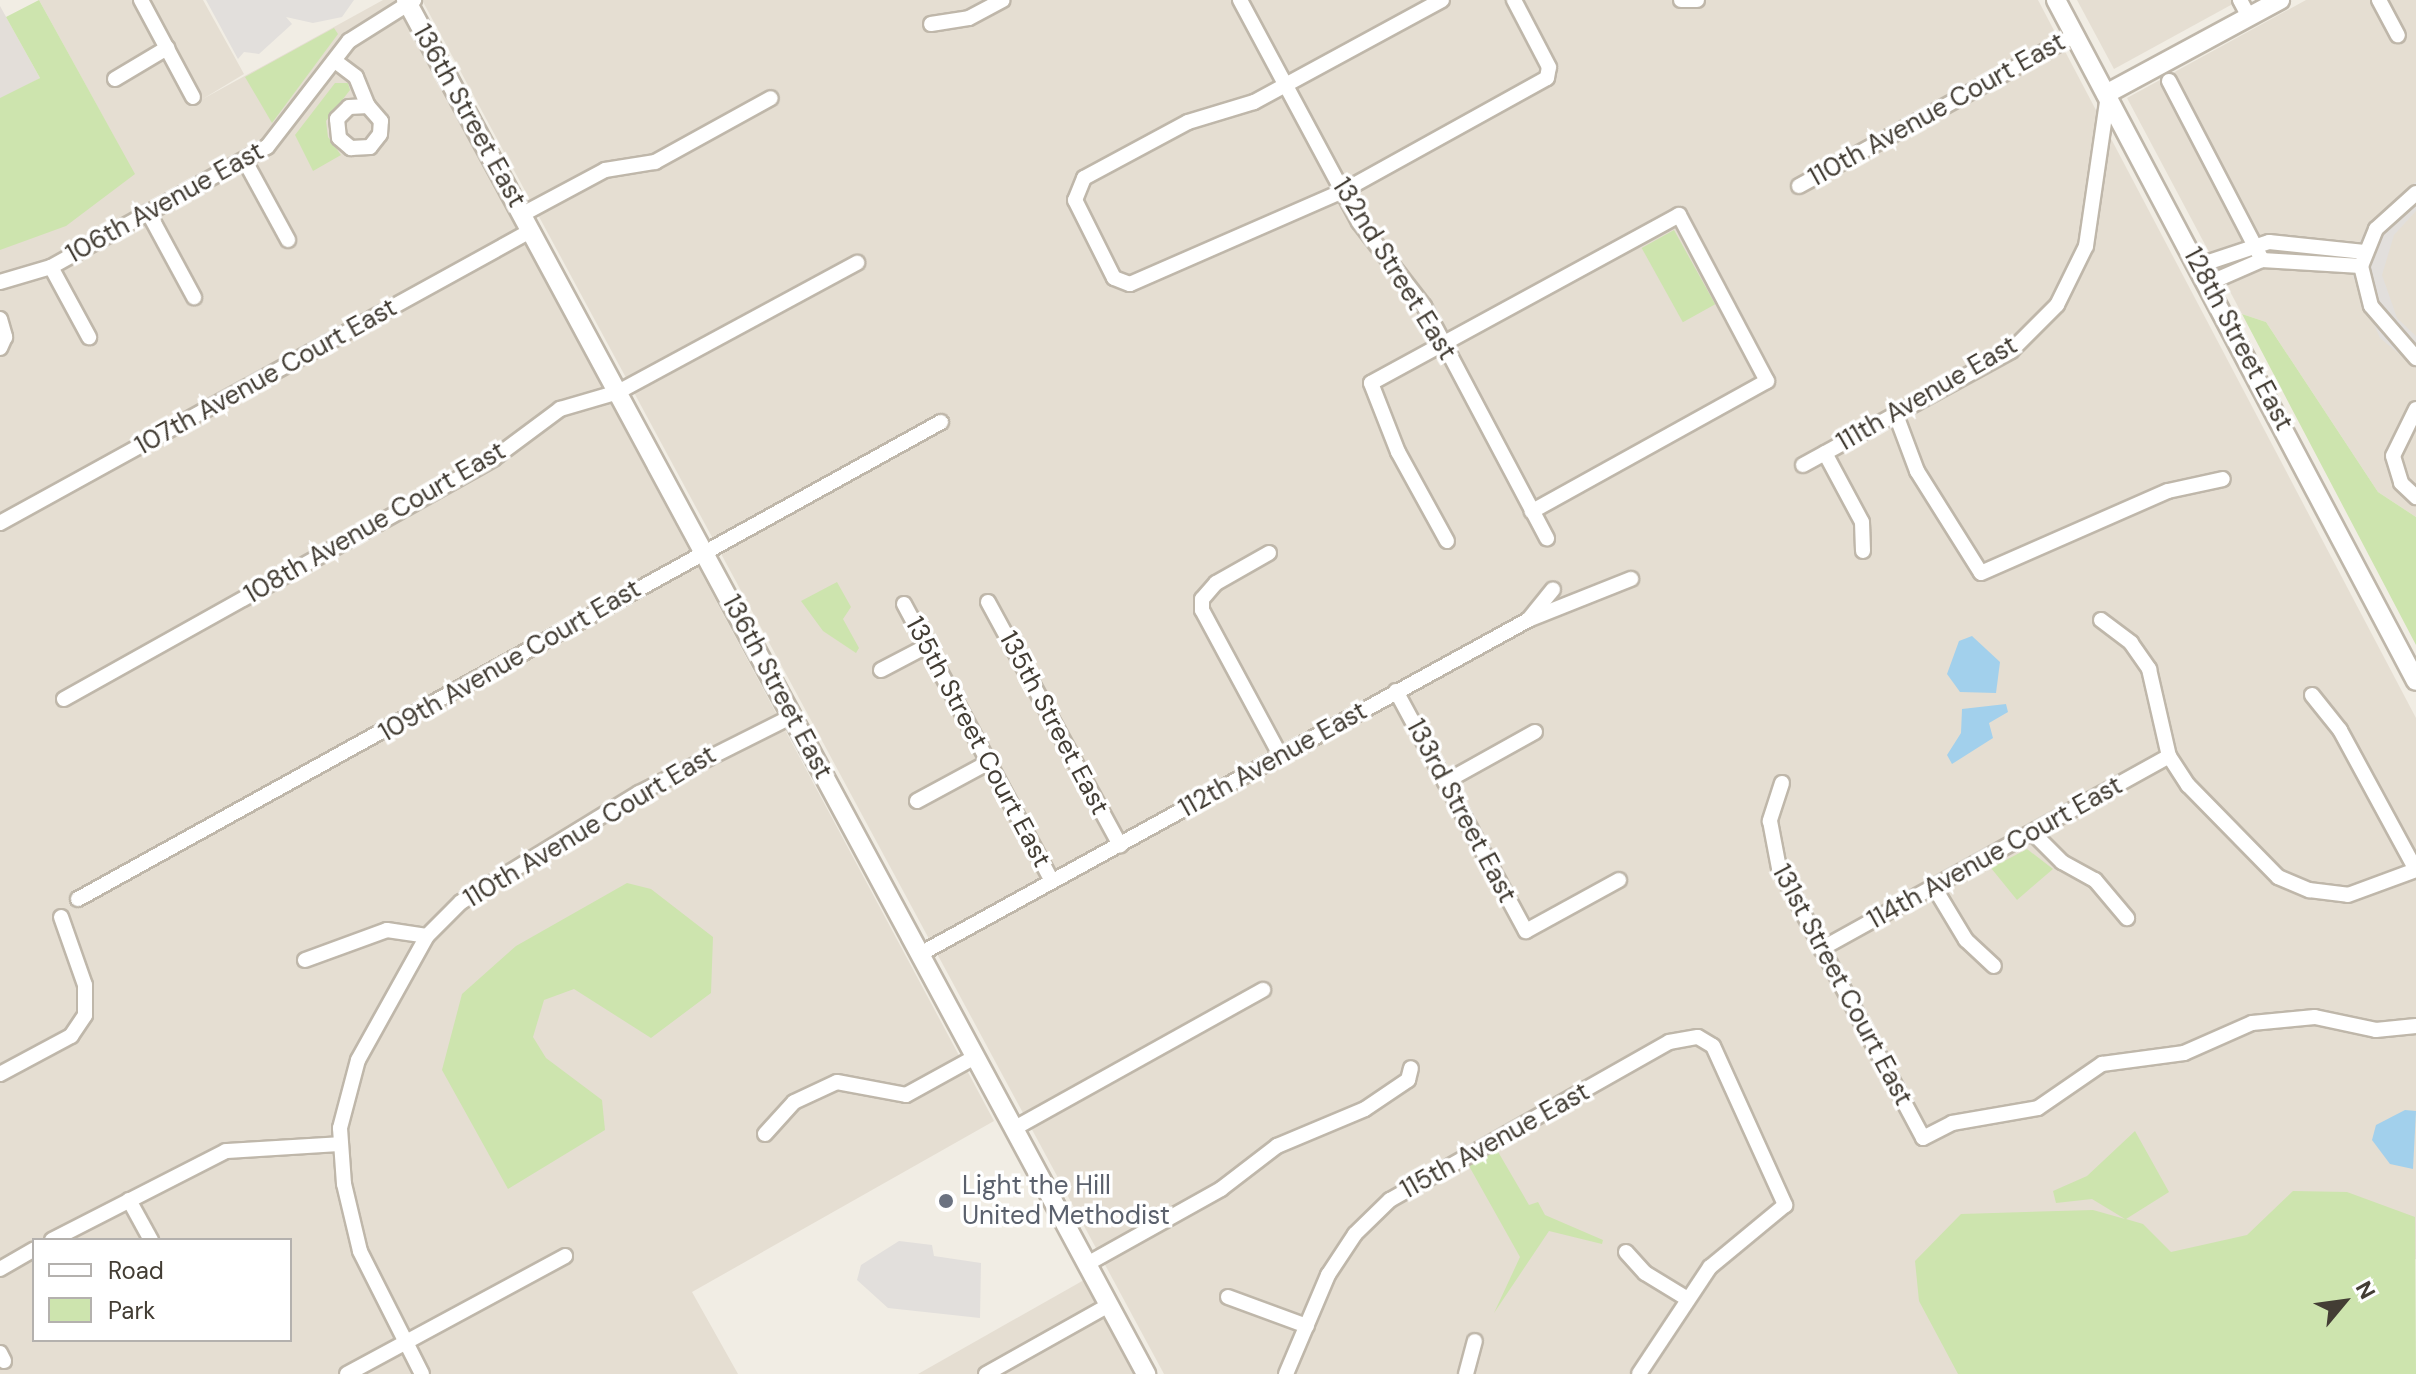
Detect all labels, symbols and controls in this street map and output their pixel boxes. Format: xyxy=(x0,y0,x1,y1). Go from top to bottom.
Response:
street label: 136th Street East xyxy=(406,19,532,213)
street label: 110th Avenue Court East xyxy=(1803,26,2071,194)
street label: 106th Avenue East xyxy=(61,136,269,270)
street label: 132nd Street East xyxy=(1325,172,1463,366)
street label: 128th Street East xyxy=(2177,242,2299,436)
street label: 107th Avenue Court East xyxy=(130,292,402,462)
street label: 111th Avenue East xyxy=(1831,330,2023,458)
street label: 108th Avenue Court East xyxy=(239,435,511,611)
street label: 109th Avenue Court East xyxy=(374,573,646,749)
street label: 136th Street East xyxy=(715,590,839,784)
street label: 135th Street Court East xyxy=(899,611,1057,873)
street label: 135th Street East xyxy=(992,626,1116,820)
street label: 112th Avenue East xyxy=(1174,695,1372,825)
street label: 133rd Street East xyxy=(1400,714,1522,908)
street label: 110th Avenue Court East xyxy=(458,739,722,915)
street label: 114th Avenue Court East xyxy=(1862,770,2128,936)
street label: 131st Street Court East xyxy=(1765,859,1919,1111)
street label: 115th Avenue East xyxy=(1395,1076,1595,1206)
place label: Light the Hill United Methodist xyxy=(962,1170,1170,1232)
marker: Light the Hill United Methodist xyxy=(937,1192,955,1210)
legend xyxy=(32,1238,292,1342)
text: Road xyxy=(108,1255,164,1286)
north arrow xyxy=(2304,1262,2384,1342)
text: N xyxy=(2349,1276,2382,1304)
text: Park xyxy=(108,1295,155,1326)

